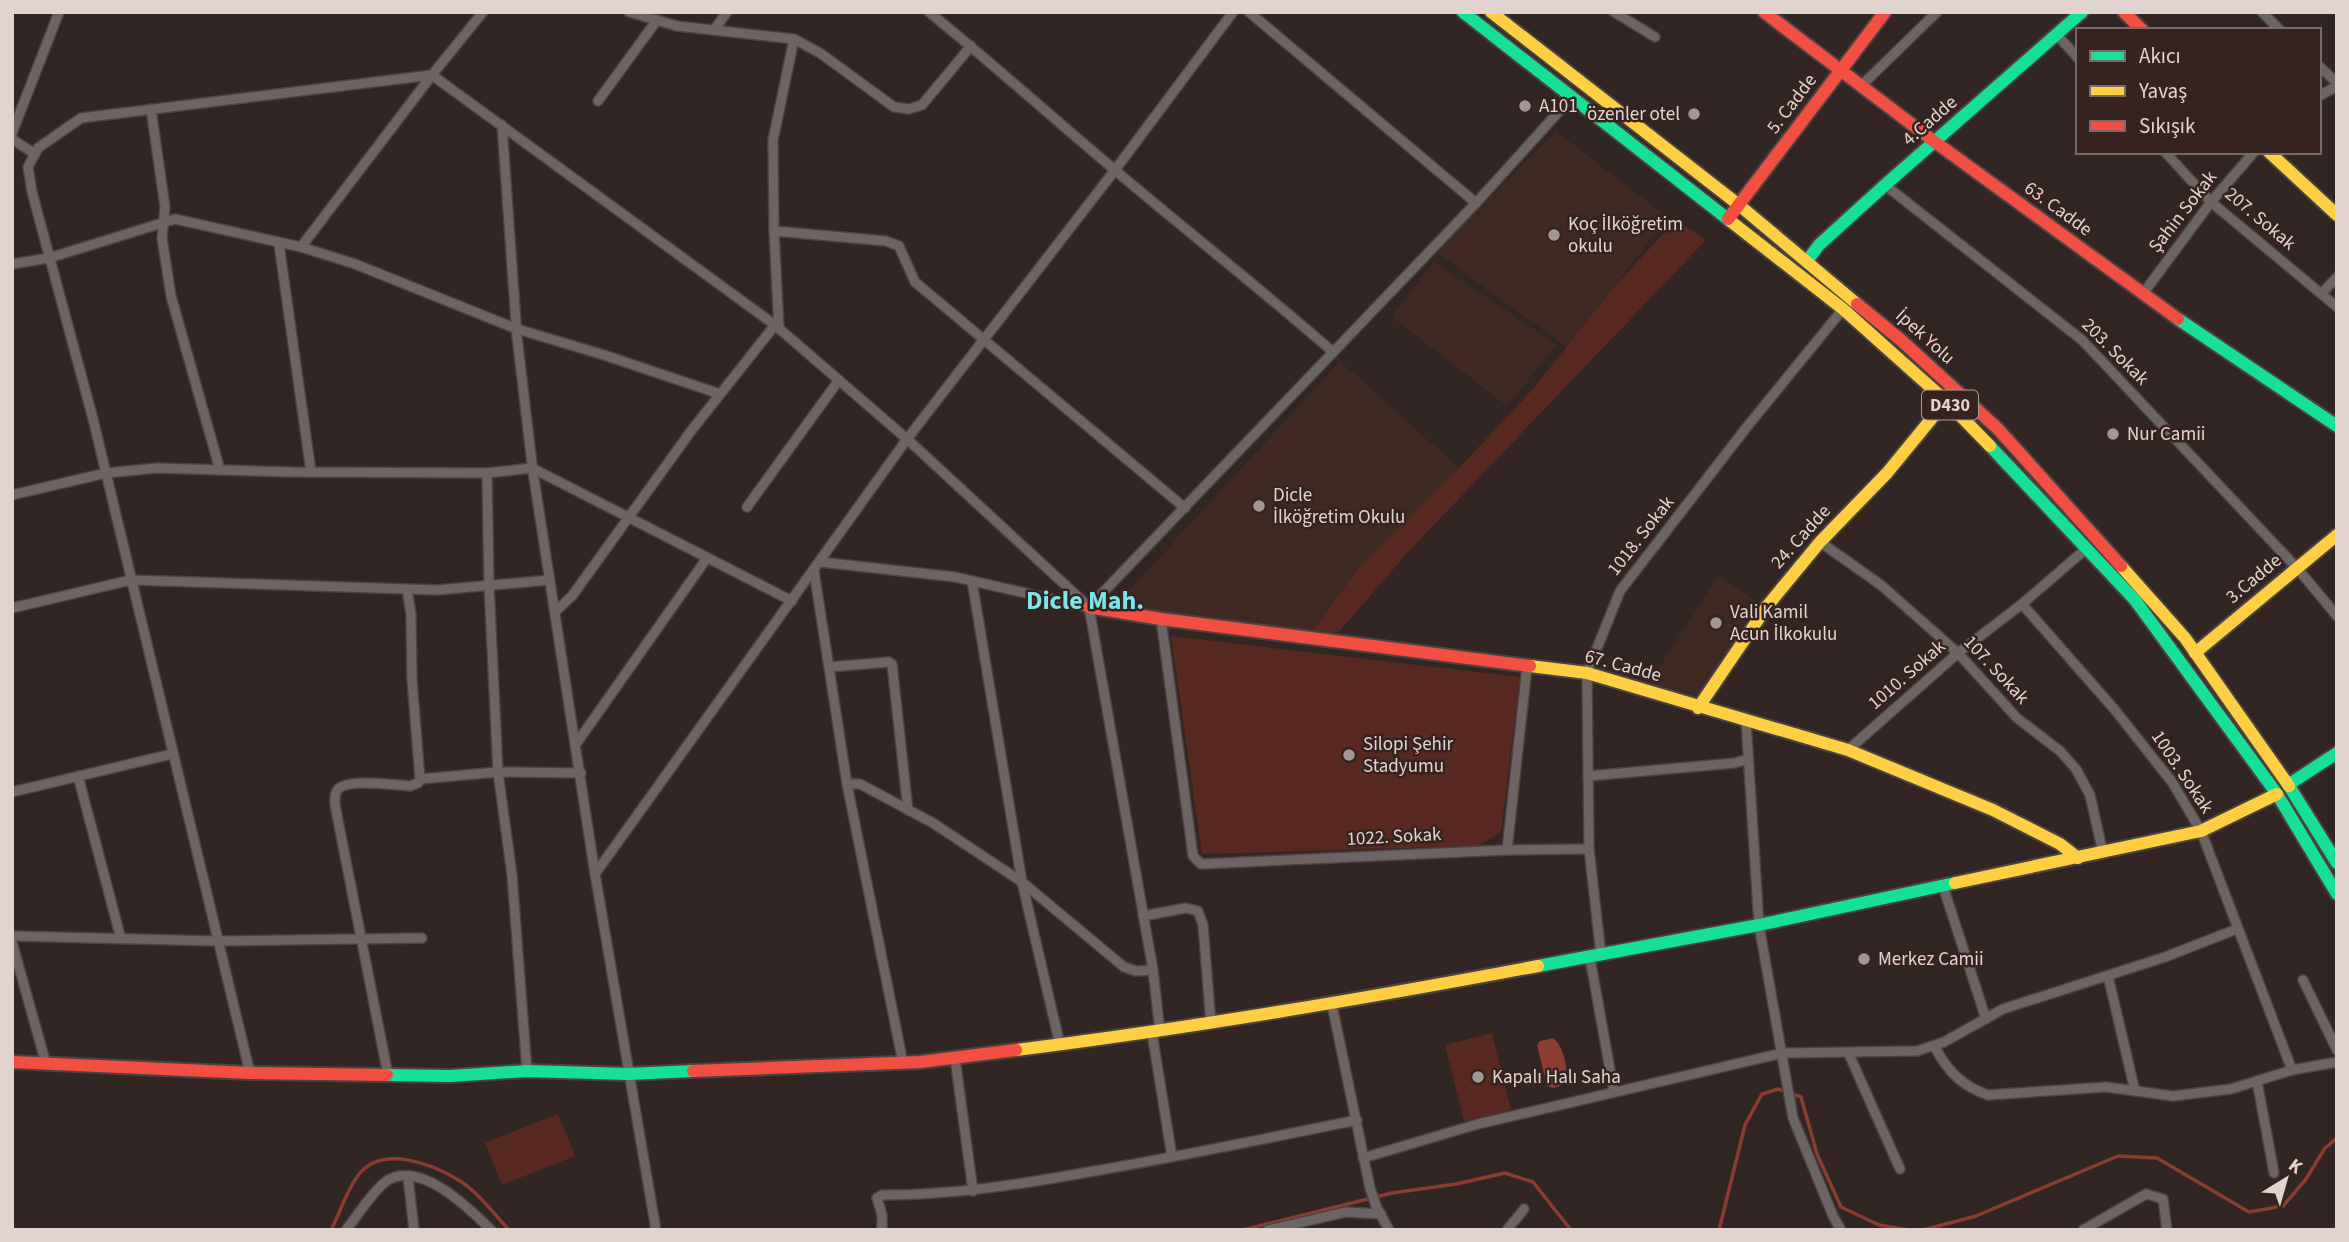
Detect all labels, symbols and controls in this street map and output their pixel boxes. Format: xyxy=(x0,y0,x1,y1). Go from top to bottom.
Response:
legend xyxy=(2076,28,2321,154)
text: Akıcı xyxy=(2139,41,2181,71)
street label: 5. Cadde xyxy=(1760,68,1824,140)
text: Yavaş xyxy=(2138,76,2187,106)
street label: 4.Cadde xyxy=(1897,89,1963,153)
place label: A101 xyxy=(1539,93,1578,120)
marker: A101 xyxy=(1517,98,1533,114)
place label: özenler otel xyxy=(1587,101,1680,128)
marker: özenler otel xyxy=(1686,106,1702,122)
text: Sıkışık xyxy=(2139,111,2196,141)
street label: Şahin Sokak xyxy=(2142,165,2224,259)
street label: 63. Cadde xyxy=(2018,175,2098,243)
street label: 207. Sokak xyxy=(2219,181,2302,257)
place label: Koç İlköğretim okulu xyxy=(1568,211,1683,260)
marker: Koç İlköğretim okulu xyxy=(1546,227,1562,243)
street label: İpek Yolu xyxy=(1889,303,1961,371)
street label: 203. Sokak xyxy=(2075,312,2155,392)
road number: D430 xyxy=(1922,390,1978,419)
place label: Nur Camii xyxy=(2127,421,2206,448)
marker: Nur Camii xyxy=(2105,426,2121,442)
place label: Dicle İlköğretim Okulu xyxy=(1273,482,1405,531)
street label: 1018. Sokak xyxy=(1601,490,1681,582)
marker: Dicle İlköğretim Okulu xyxy=(1251,498,1267,514)
street label: 24. Cadde xyxy=(1765,499,1837,575)
street label: 3.Cadde xyxy=(2220,548,2288,610)
district label: Dicle Mah. xyxy=(1026,582,1144,619)
place label: Vali Kamil Acun İlkokulu xyxy=(1730,599,1837,648)
marker: Vali Kamil Acun İlkokulu xyxy=(1708,615,1724,631)
street label: 107. Sokak xyxy=(1957,630,2035,711)
street label: 1010. Sokak xyxy=(1862,633,1952,716)
street label: 67. Cadde xyxy=(1582,643,1664,689)
street label: 1003. Sokak xyxy=(2144,725,2220,819)
place label: Silopi Şehir Stadyumu xyxy=(1363,731,1454,780)
marker: Silopi Şehir Stadyumu xyxy=(1341,747,1357,763)
street label: 1022. Sokak xyxy=(1346,821,1443,853)
place label: Merkez Camii xyxy=(1878,946,1984,973)
marker: Merkez Camii xyxy=(1856,951,1872,967)
place label: Kapalı Halı Saha xyxy=(1492,1064,1621,1091)
marker: Kapalı Halı Saha xyxy=(1470,1069,1486,1085)
north arrow xyxy=(2251,1144,2321,1214)
text: K xyxy=(2283,1152,2308,1181)

